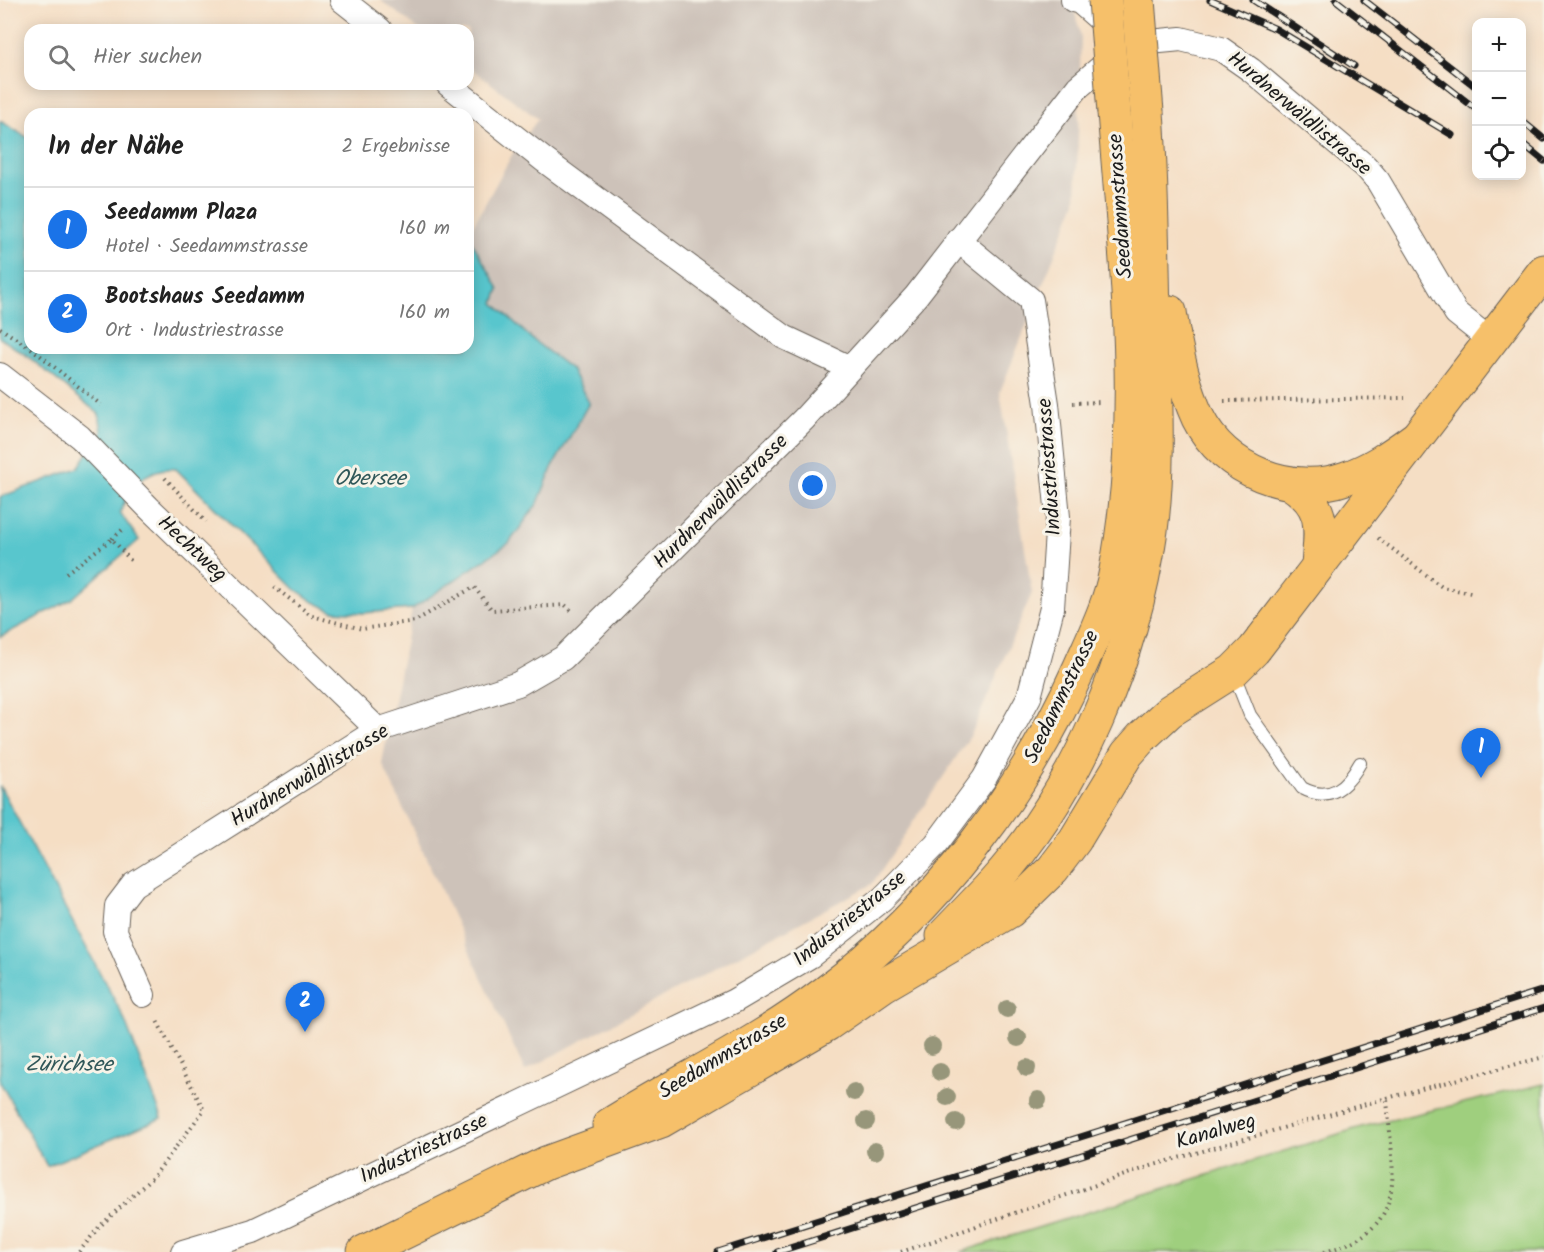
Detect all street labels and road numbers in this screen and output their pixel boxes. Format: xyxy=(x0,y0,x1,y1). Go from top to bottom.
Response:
street label: Hurdnerwäldlistrasse xyxy=(1219,43,1379,185)
street label: Seedammstrasse xyxy=(1099,132,1143,279)
street label: Industriestrasse xyxy=(1029,396,1071,537)
street label: Hurdnerwäldlistrasse xyxy=(646,426,797,577)
street label: Hechtweg xyxy=(149,508,235,590)
street label: Seedammstrasse xyxy=(1015,624,1109,769)
street label: Hurdnerwäldlistrasse xyxy=(224,715,396,837)
street label: Industriestrasse xyxy=(786,862,914,975)
street label: Seedammstrasse xyxy=(652,1005,794,1108)
street label: Industriestrasse xyxy=(354,1105,494,1193)
street label: Kanalweg xyxy=(1172,1105,1260,1159)

